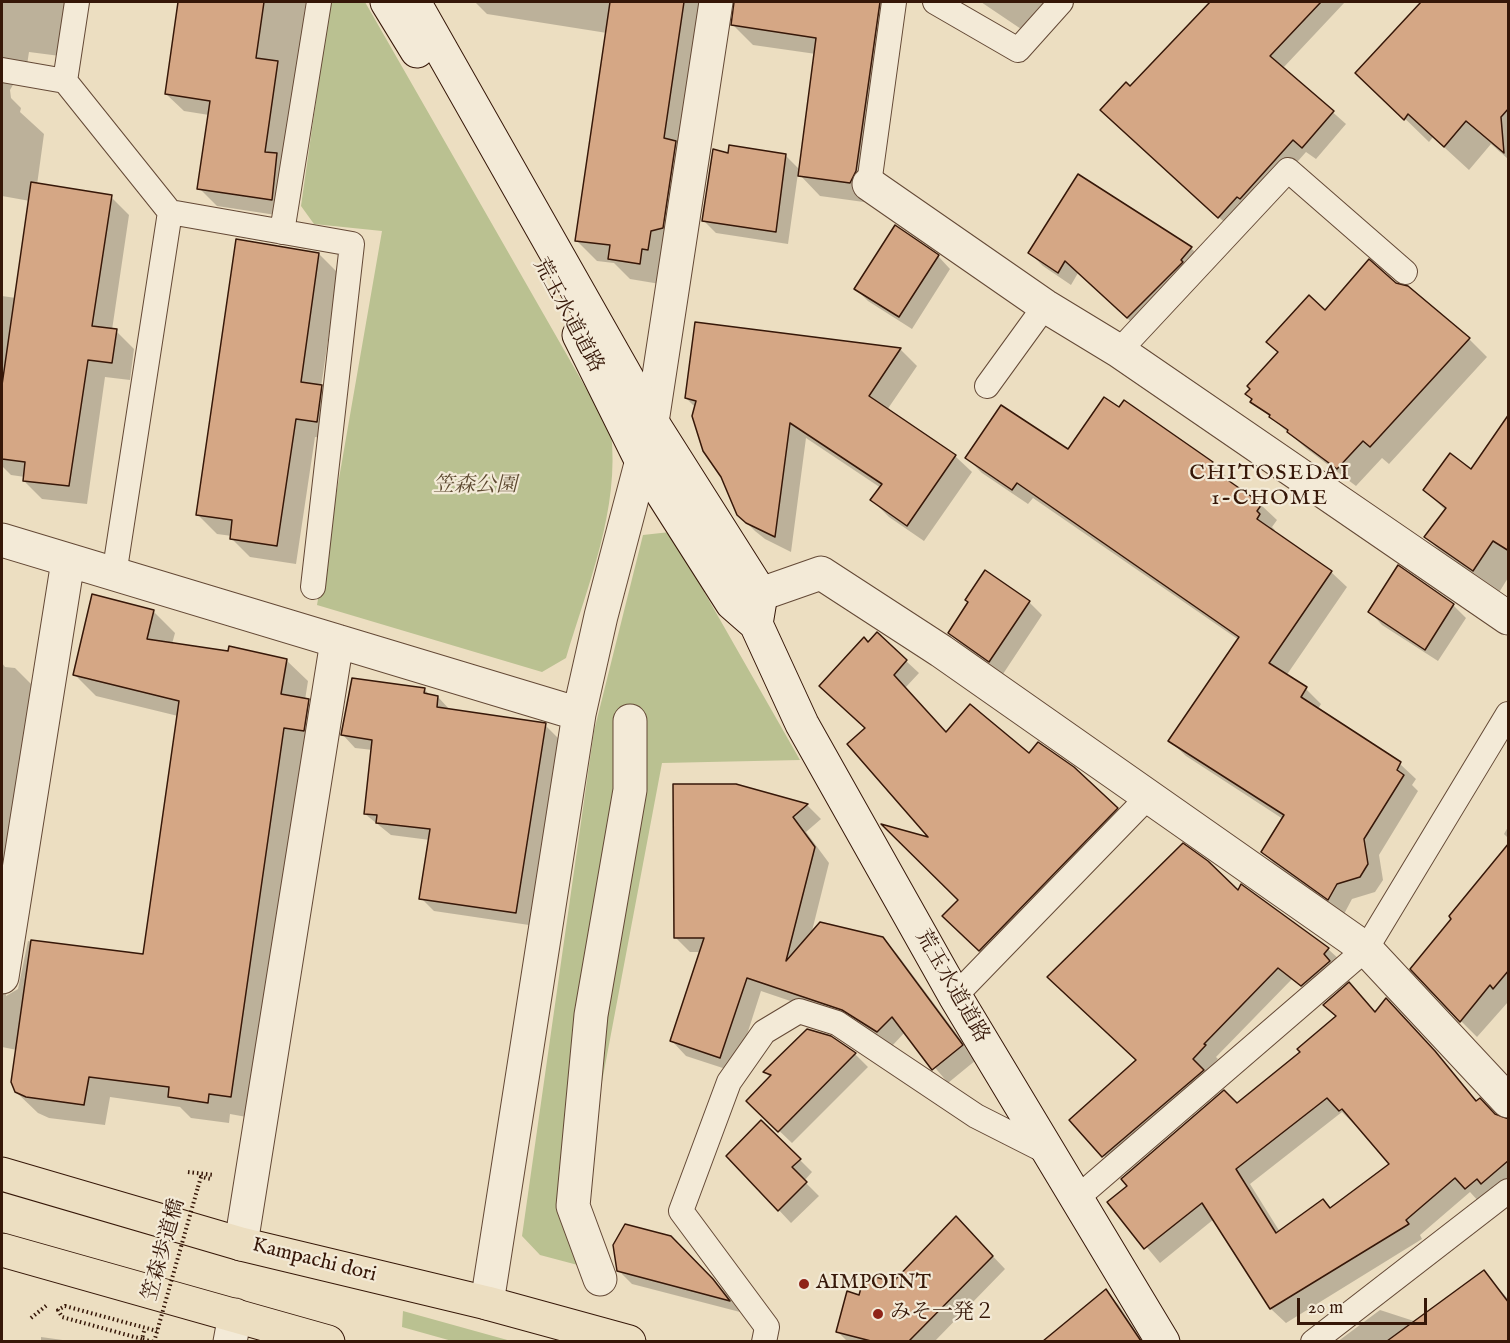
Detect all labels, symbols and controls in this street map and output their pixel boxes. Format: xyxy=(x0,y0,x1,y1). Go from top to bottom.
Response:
street label: 荒玉水道道路 xyxy=(526,254,608,378)
district label: CHITOSEDAI 1-CHOME xyxy=(1189,461,1351,512)
park label: 笠森公園 xyxy=(433,474,517,500)
street label: 荒玉水道道路 xyxy=(909,926,993,1048)
street label: 笠森歩道橋 xyxy=(138,1196,192,1304)
street label: Kampachi dori xyxy=(249,1233,379,1289)
place label: AIMPOINT xyxy=(816,1271,931,1297)
marker: AIMPOINT xyxy=(797,1277,811,1291)
scale bar xyxy=(1300,1286,1430,1324)
text: 20 m xyxy=(1308,1297,1343,1320)
place label: みそ一発２ xyxy=(890,1301,995,1327)
marker: みそ一発２ xyxy=(871,1307,885,1321)

